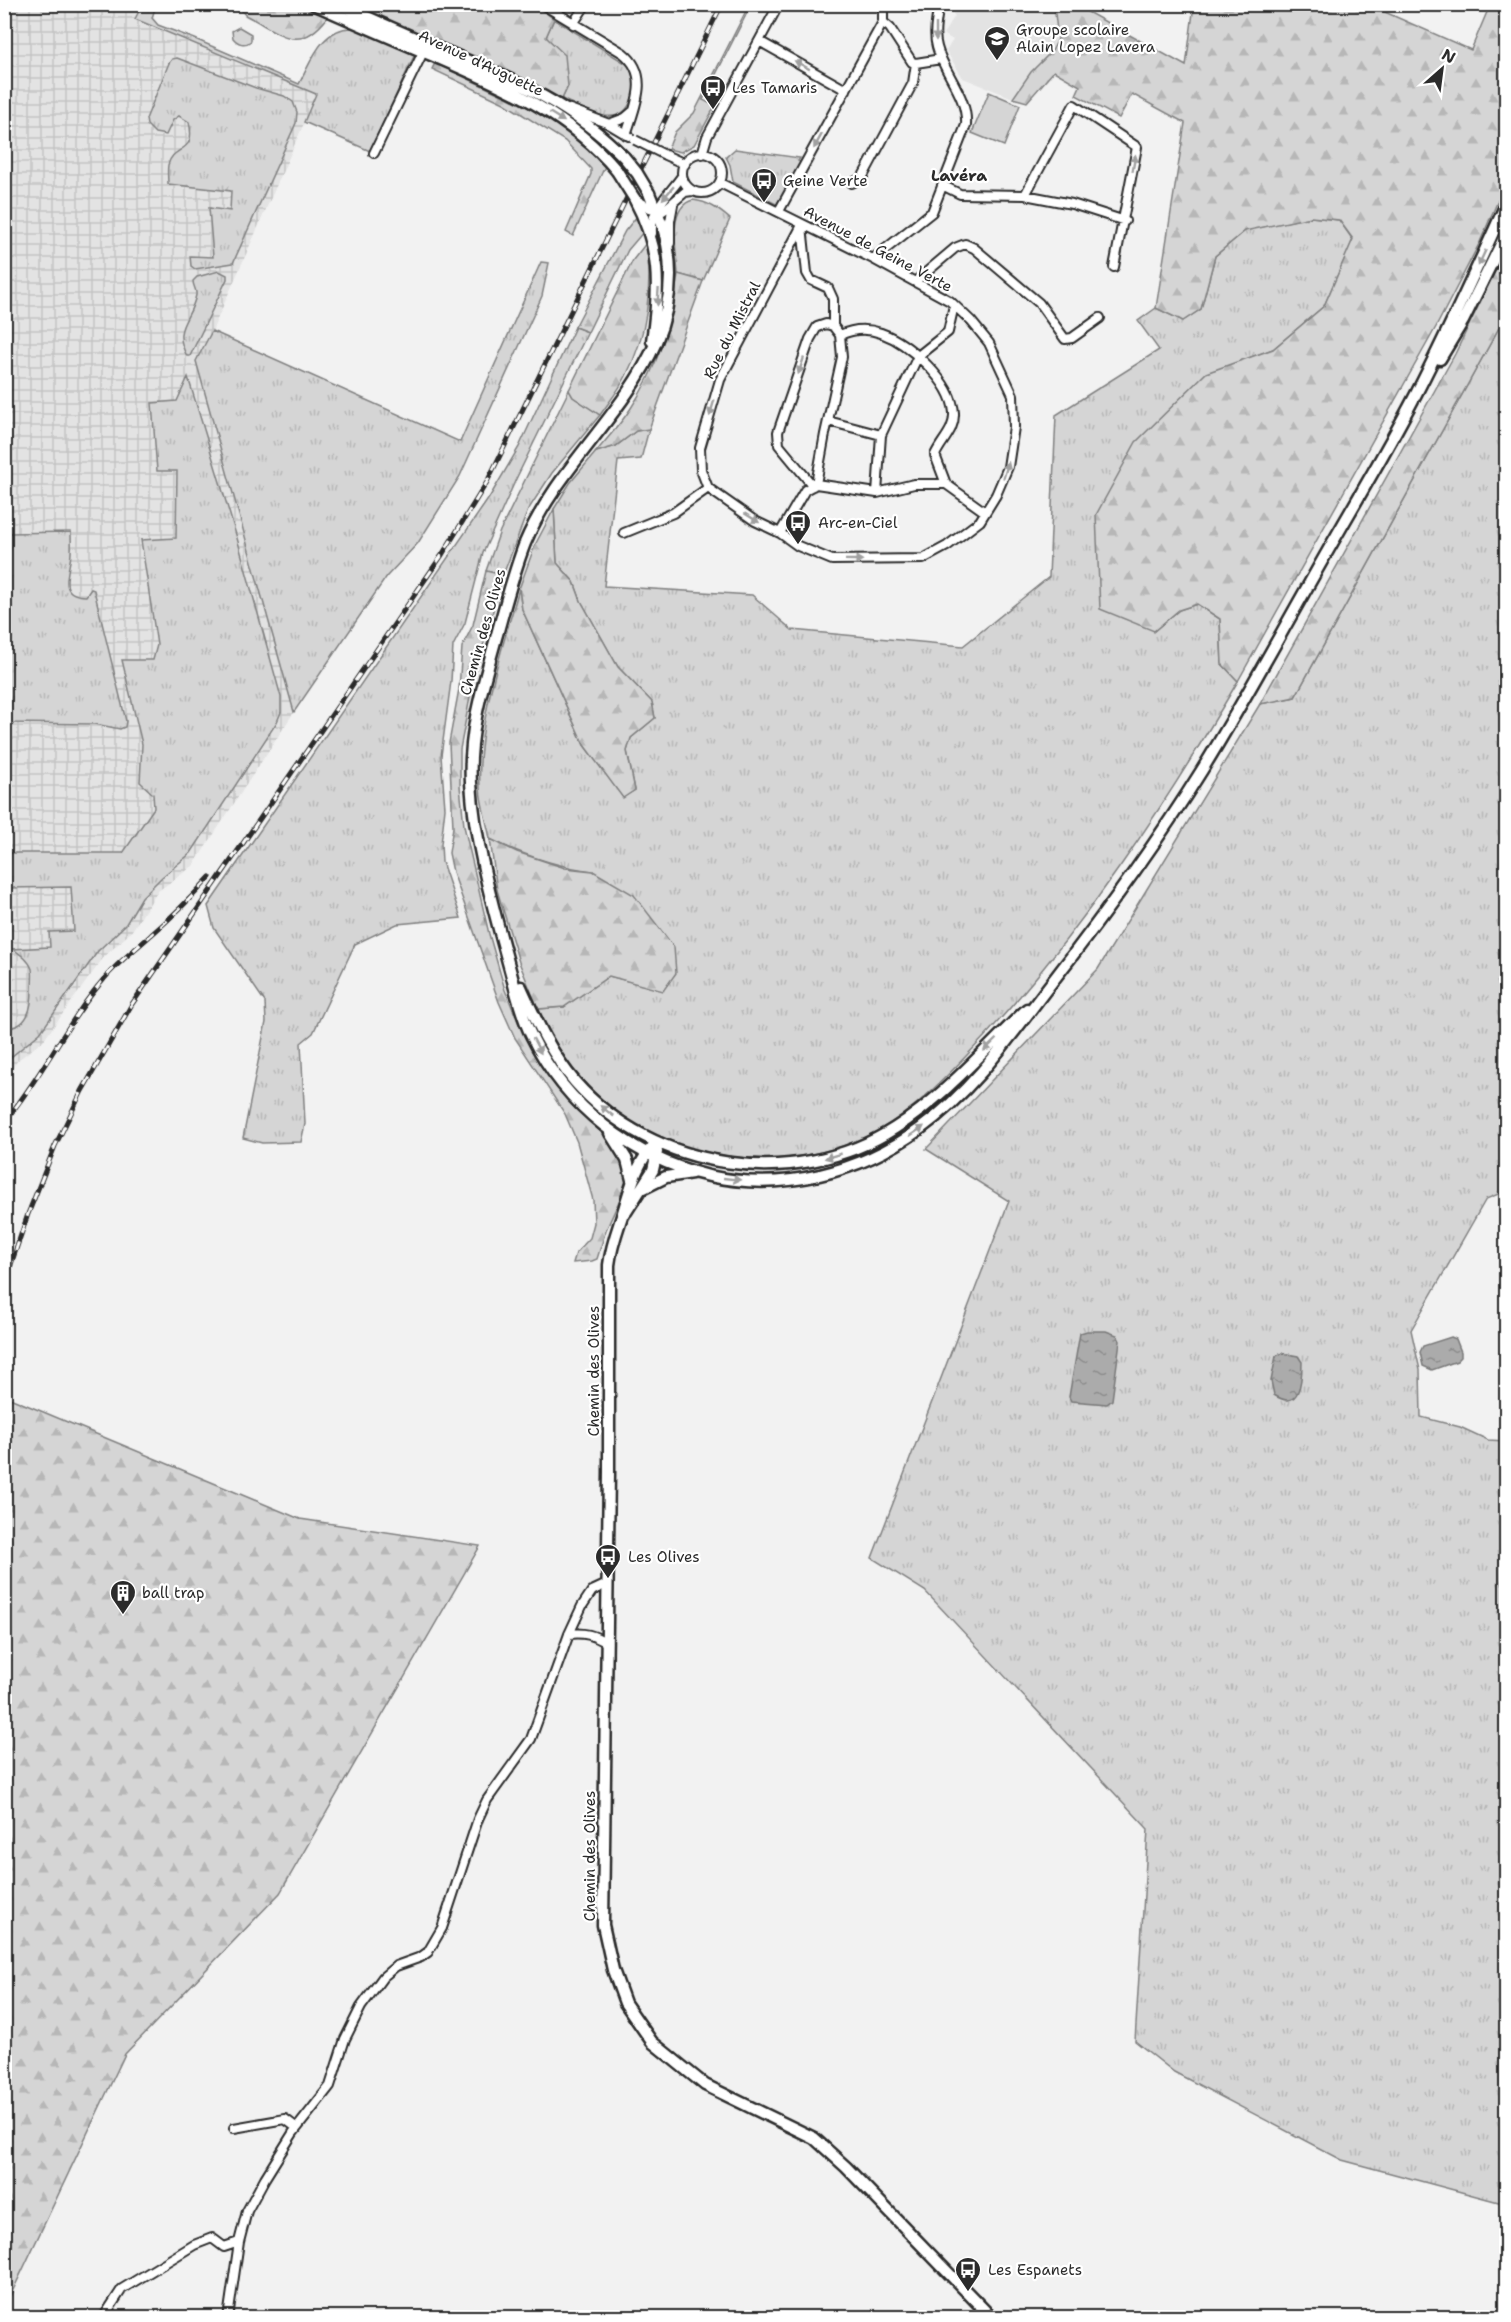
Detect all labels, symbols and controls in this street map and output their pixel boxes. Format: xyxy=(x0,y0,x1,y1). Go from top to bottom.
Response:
place label: Groupe scolaire Alain Lopez Lavera xyxy=(1016,20,1156,57)
one-way arrow xyxy=(931,23,941,42)
school or university icon: Groupe scolaire Alain Lopez Lavera xyxy=(982,24,1012,62)
street label: Avenue d'Auguette xyxy=(415,25,547,101)
north arrow xyxy=(1412,39,1472,99)
text: N xyxy=(1438,44,1459,68)
one-way arrow xyxy=(794,60,811,70)
bus stop icon: Les Tamaris xyxy=(698,73,728,111)
place label: Les Tamaris xyxy=(732,78,817,98)
one-way arrow xyxy=(549,111,565,122)
one-way arrow xyxy=(813,133,823,150)
one-way arrow xyxy=(1130,154,1139,173)
district label: Lavéra xyxy=(931,165,987,186)
bus stop icon: Geine Verte xyxy=(749,166,779,204)
place label: Geine Verte xyxy=(783,171,868,191)
one-way arrow xyxy=(661,185,675,200)
street label: Avenue de Geine Verte xyxy=(800,201,956,297)
one-way arrow xyxy=(1478,249,1487,266)
street label: Rue du Mistral xyxy=(699,277,765,382)
one-way arrow xyxy=(653,287,662,306)
one-way arrow xyxy=(795,357,805,375)
one-way arrow xyxy=(707,399,716,417)
one-way arrow xyxy=(1002,461,1011,479)
bus stop icon: Arc-en-Ciel xyxy=(783,508,813,546)
one-way arrow xyxy=(744,513,761,524)
place label: Arc-en-Ciel xyxy=(818,513,898,533)
one-way arrow xyxy=(844,555,863,565)
street label: Chemin des Olives xyxy=(455,566,511,698)
one-way arrow xyxy=(983,1037,997,1051)
one-way arrow xyxy=(532,1038,542,1055)
one-way arrow xyxy=(600,1106,615,1118)
one-way arrow xyxy=(908,1125,924,1137)
one-way arrow xyxy=(824,1152,842,1162)
one-way arrow xyxy=(723,1174,742,1184)
street label: Chemin des Olives xyxy=(584,1306,604,1436)
bus stop icon: Les Olives xyxy=(593,1542,623,1580)
place label: Les Olives xyxy=(628,1547,700,1567)
building icon: ball trap xyxy=(108,1578,138,1616)
place label: ball trap xyxy=(142,1583,204,1603)
street label: Chemin des Olives xyxy=(580,1791,600,1921)
bus stop icon: Les Espanets xyxy=(953,2255,983,2293)
place label: Les Espanets xyxy=(988,2260,1082,2280)

